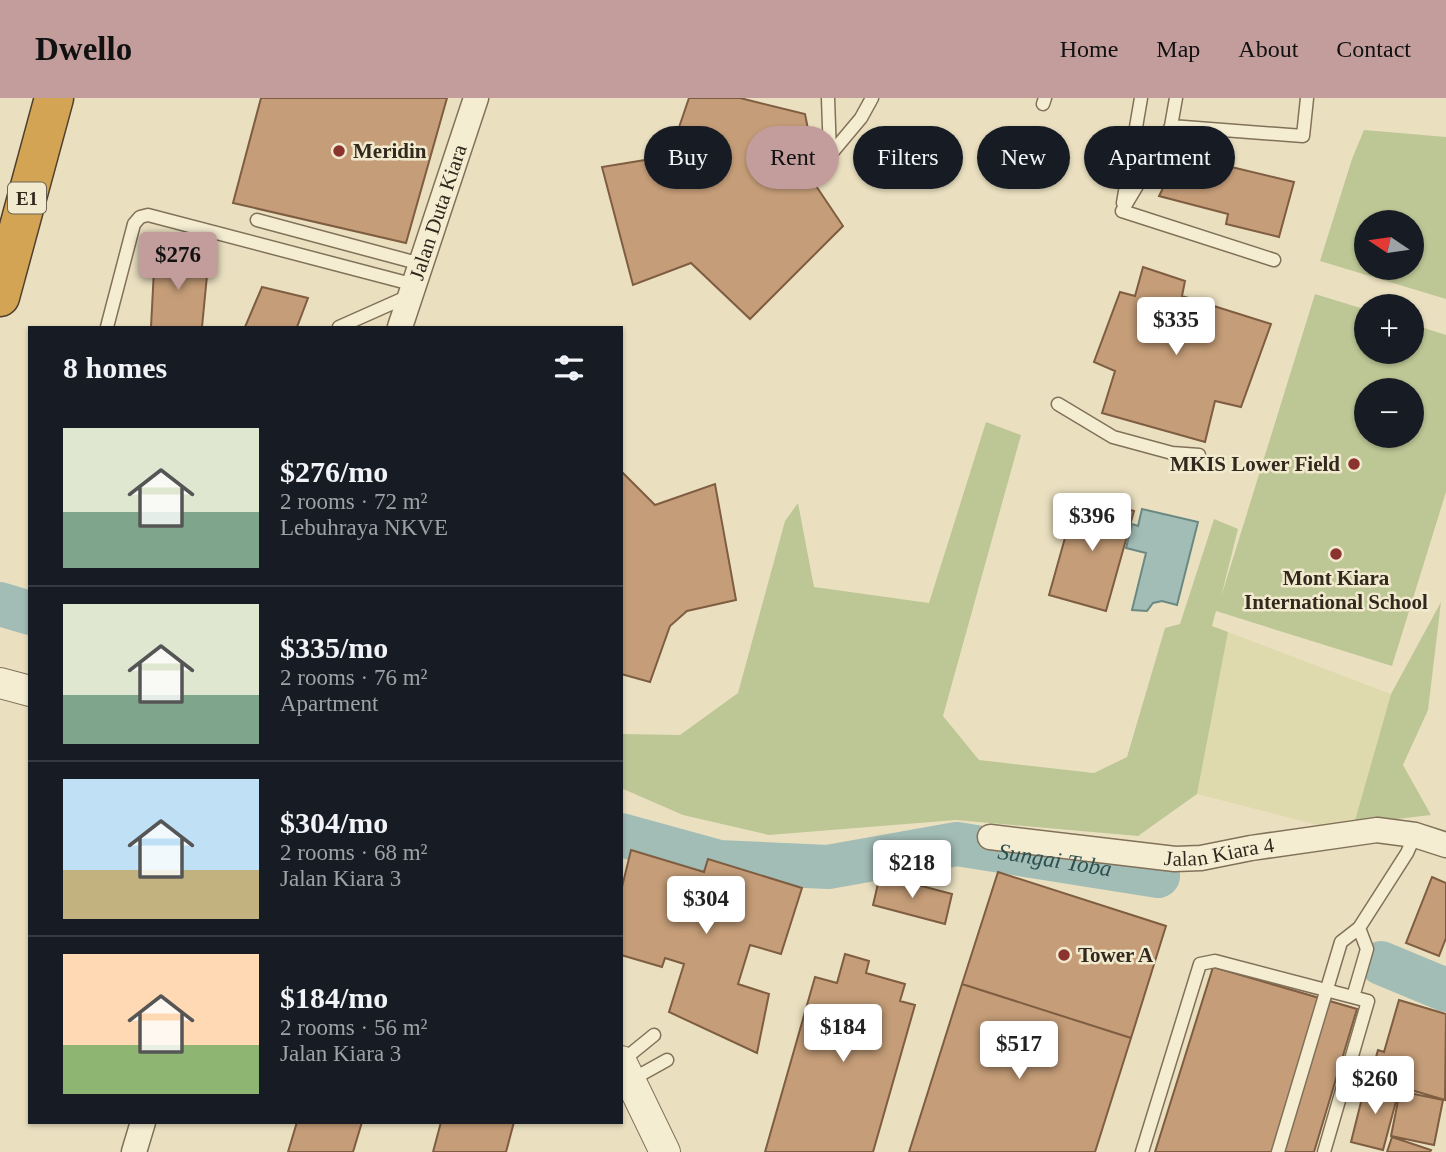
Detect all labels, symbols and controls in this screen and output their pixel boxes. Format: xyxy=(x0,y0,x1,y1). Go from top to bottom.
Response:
text: Dwello xyxy=(35,31,132,67)
text: Home xyxy=(1060,36,1118,62)
text: Map xyxy=(1156,36,1200,62)
text: About xyxy=(1238,36,1298,62)
text: Contact xyxy=(1336,36,1411,62)
chip: Buy xyxy=(644,126,732,189)
chip: Rent xyxy=(746,126,839,189)
chip: Filters xyxy=(853,126,963,189)
chip: New xyxy=(977,126,1070,189)
chip: Apartment xyxy=(1084,126,1235,189)
place label: Meridin xyxy=(353,139,427,163)
street label: Jalan Duta Kiara xyxy=(404,141,472,283)
marker: Meridin xyxy=(331,143,347,159)
road number: E1 xyxy=(8,183,46,214)
north arrow xyxy=(1354,210,1424,280)
map controls xyxy=(1354,210,1424,448)
pin: $276 xyxy=(137,232,219,292)
text: $276 xyxy=(155,242,201,267)
button: + xyxy=(1354,294,1424,364)
pin: $335 xyxy=(1135,298,1217,357)
text: $335 xyxy=(1153,307,1199,332)
icon: filters xyxy=(550,349,588,387)
text: 8 homes xyxy=(63,351,167,384)
button: − xyxy=(1354,378,1424,448)
place label: MKIS Lower Field xyxy=(1170,452,1340,476)
text: $276/mo xyxy=(280,455,388,488)
icon: home xyxy=(119,456,203,540)
marker: MKIS Lower Field xyxy=(1346,456,1362,472)
text: 2 rooms · 72 m² xyxy=(280,489,427,514)
pin: $396 xyxy=(1051,494,1133,553)
text: $396 xyxy=(1069,503,1115,528)
text: Lebuhraya NKVE xyxy=(280,515,448,540)
marker: Mont Kiara International School xyxy=(1328,546,1344,562)
place label: Mont Kiara International School xyxy=(1244,566,1428,614)
text: $335/mo xyxy=(280,631,388,664)
icon: home xyxy=(119,632,203,716)
text: 2 rooms · 76 m² xyxy=(280,665,427,690)
text: Apartment xyxy=(280,691,378,716)
text: $304/mo xyxy=(280,806,388,839)
icon: home xyxy=(119,807,203,891)
street label: Jalan Kiara 4 xyxy=(1163,833,1276,871)
water label: Sungai Toba xyxy=(996,839,1114,881)
text: 2 rooms · 68 m² xyxy=(280,840,427,865)
pin: $218 xyxy=(871,840,953,900)
text: $218 xyxy=(889,850,935,875)
text: Jalan Kiara 3 xyxy=(280,866,401,891)
pin: $304 xyxy=(665,876,747,936)
text: $304 xyxy=(683,886,729,911)
place label: Tower A xyxy=(1078,943,1154,967)
marker: Tower A xyxy=(1056,947,1072,963)
text: $184/mo xyxy=(280,981,388,1014)
icon: home xyxy=(119,982,203,1066)
pin: $184 xyxy=(802,1004,884,1064)
text: $184 xyxy=(820,1014,866,1039)
text: 2 rooms · 56 m² xyxy=(280,1015,427,1040)
pin: $517 xyxy=(978,1021,1060,1081)
text: $517 xyxy=(996,1031,1042,1056)
text: Jalan Kiara 3 xyxy=(280,1041,401,1066)
pin: $260 xyxy=(1334,1056,1416,1116)
text: $260 xyxy=(1352,1066,1398,1091)

